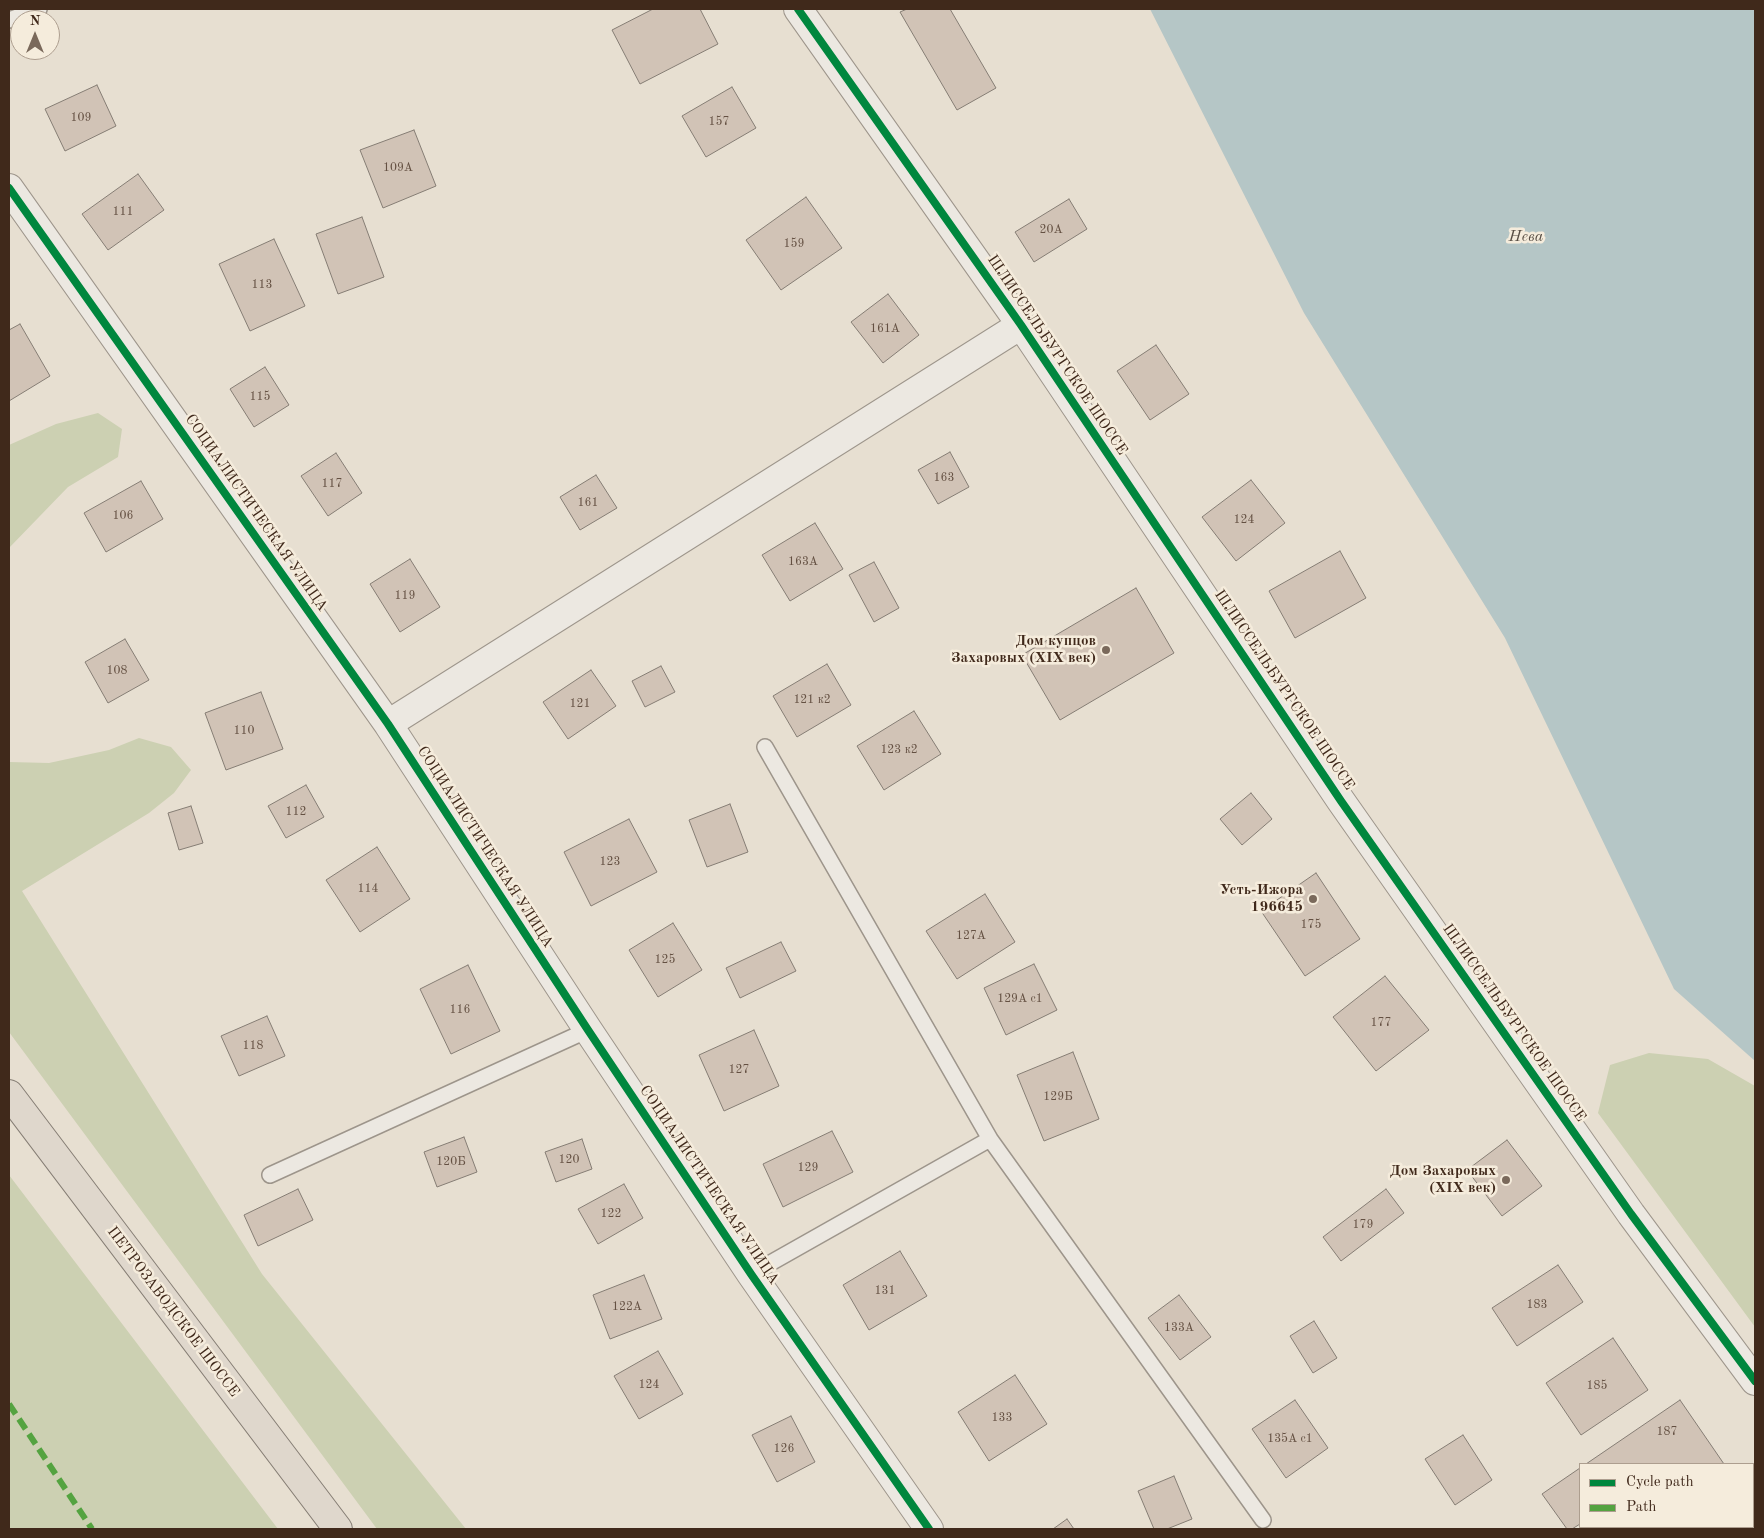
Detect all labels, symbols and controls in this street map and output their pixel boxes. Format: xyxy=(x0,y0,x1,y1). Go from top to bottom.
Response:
north arrow xyxy=(10,10,60,60)
text: N xyxy=(30,14,40,28)
house number: 109 xyxy=(71,111,91,125)
house number: 157 xyxy=(709,115,729,129)
house number: 109А xyxy=(383,161,413,175)
house number: 111 xyxy=(113,205,133,219)
house number: 20А xyxy=(1039,223,1063,237)
water label: Нева xyxy=(1509,227,1543,247)
house number: 159 xyxy=(784,237,804,251)
street label: ШЛИССЕЛЬБУРГСКОЕ ШОССЕ xyxy=(983,251,1131,459)
house number: 113 xyxy=(252,278,272,292)
house number: 161А xyxy=(870,322,900,336)
house number: 115 xyxy=(250,390,270,404)
street label: СОЦИАЛИСТИЧЕСКАЯ УЛИЦА xyxy=(181,411,331,615)
house number: 163 xyxy=(934,471,954,485)
house number: 117 xyxy=(322,477,342,491)
house number: 161 xyxy=(578,496,598,510)
house number: 106 xyxy=(113,509,133,523)
house number: 124 xyxy=(1234,513,1254,527)
house number: 163А xyxy=(788,555,818,569)
street label: ШЛИССЕЛЬБУРГСКОЕ ШОССЕ xyxy=(1210,586,1358,794)
house number: 119 xyxy=(395,589,415,603)
place label: Дом купцов Захаровых (XIX век) xyxy=(951,632,1096,667)
marker: Дом купцов Захаровых (XIX век) xyxy=(1100,644,1112,656)
house number: 108 xyxy=(107,664,127,678)
house number: 121 к2 xyxy=(793,693,831,707)
house number: 121 xyxy=(570,697,590,711)
house number: 110 xyxy=(234,724,254,738)
street label: СОЦИАЛИСТИЧЕСКАЯ УЛИЦА xyxy=(413,743,557,951)
house number: 123 к2 xyxy=(880,743,918,757)
house number: 112 xyxy=(286,805,306,819)
house number: 123 xyxy=(600,855,620,869)
place label: Усть-Ижора 196645 xyxy=(1220,881,1303,916)
house number: 114 xyxy=(358,882,378,896)
marker: Усть-Ижора 196645 xyxy=(1307,893,1319,905)
house number: 175 xyxy=(1301,918,1321,932)
street label: ШЛИССЕЛЬБУРГСКОЕ ШОССЕ xyxy=(1438,920,1590,1126)
house number: 127А xyxy=(956,929,986,943)
house number: 125 xyxy=(655,953,675,967)
house number: 129А с1 xyxy=(997,992,1043,1006)
house number: 116 xyxy=(450,1003,470,1017)
house number: 177 xyxy=(1371,1016,1391,1030)
house number: 118 xyxy=(243,1039,263,1053)
house number: 127 xyxy=(729,1063,749,1077)
street label: СОЦИАЛИСТИЧЕСКАЯ УЛИЦА xyxy=(635,1082,783,1288)
house number: 129Б xyxy=(1043,1090,1073,1104)
house number: 120 xyxy=(559,1153,579,1167)
house number: 120Б xyxy=(436,1155,466,1169)
house number: 129 xyxy=(798,1161,818,1175)
place label: Дом Захаровых (XIX век) xyxy=(1390,1162,1496,1197)
marker: Дом Захаровых (XIX век) xyxy=(1500,1174,1512,1186)
house number: 122 xyxy=(601,1207,621,1221)
house number: 179 xyxy=(1353,1218,1373,1232)
street label: ПЕТРОЗАВОДСКОЕ ШОССЕ xyxy=(103,1223,243,1401)
house number: 131 xyxy=(875,1284,895,1298)
house number: 183 xyxy=(1527,1298,1547,1312)
house number: 122А xyxy=(612,1300,642,1314)
house number: 133А xyxy=(1164,1321,1194,1335)
house number: 124 xyxy=(639,1378,659,1392)
house number: 185 xyxy=(1587,1379,1607,1393)
house number: 133 xyxy=(992,1411,1012,1425)
house number: 187 xyxy=(1657,1425,1677,1439)
house number: 135А с1 xyxy=(1267,1432,1313,1446)
house number: 126 xyxy=(774,1442,794,1456)
legend xyxy=(1579,1463,1754,1528)
text: Cycle path xyxy=(1626,1475,1694,1490)
text: Path xyxy=(1626,1500,1656,1515)

